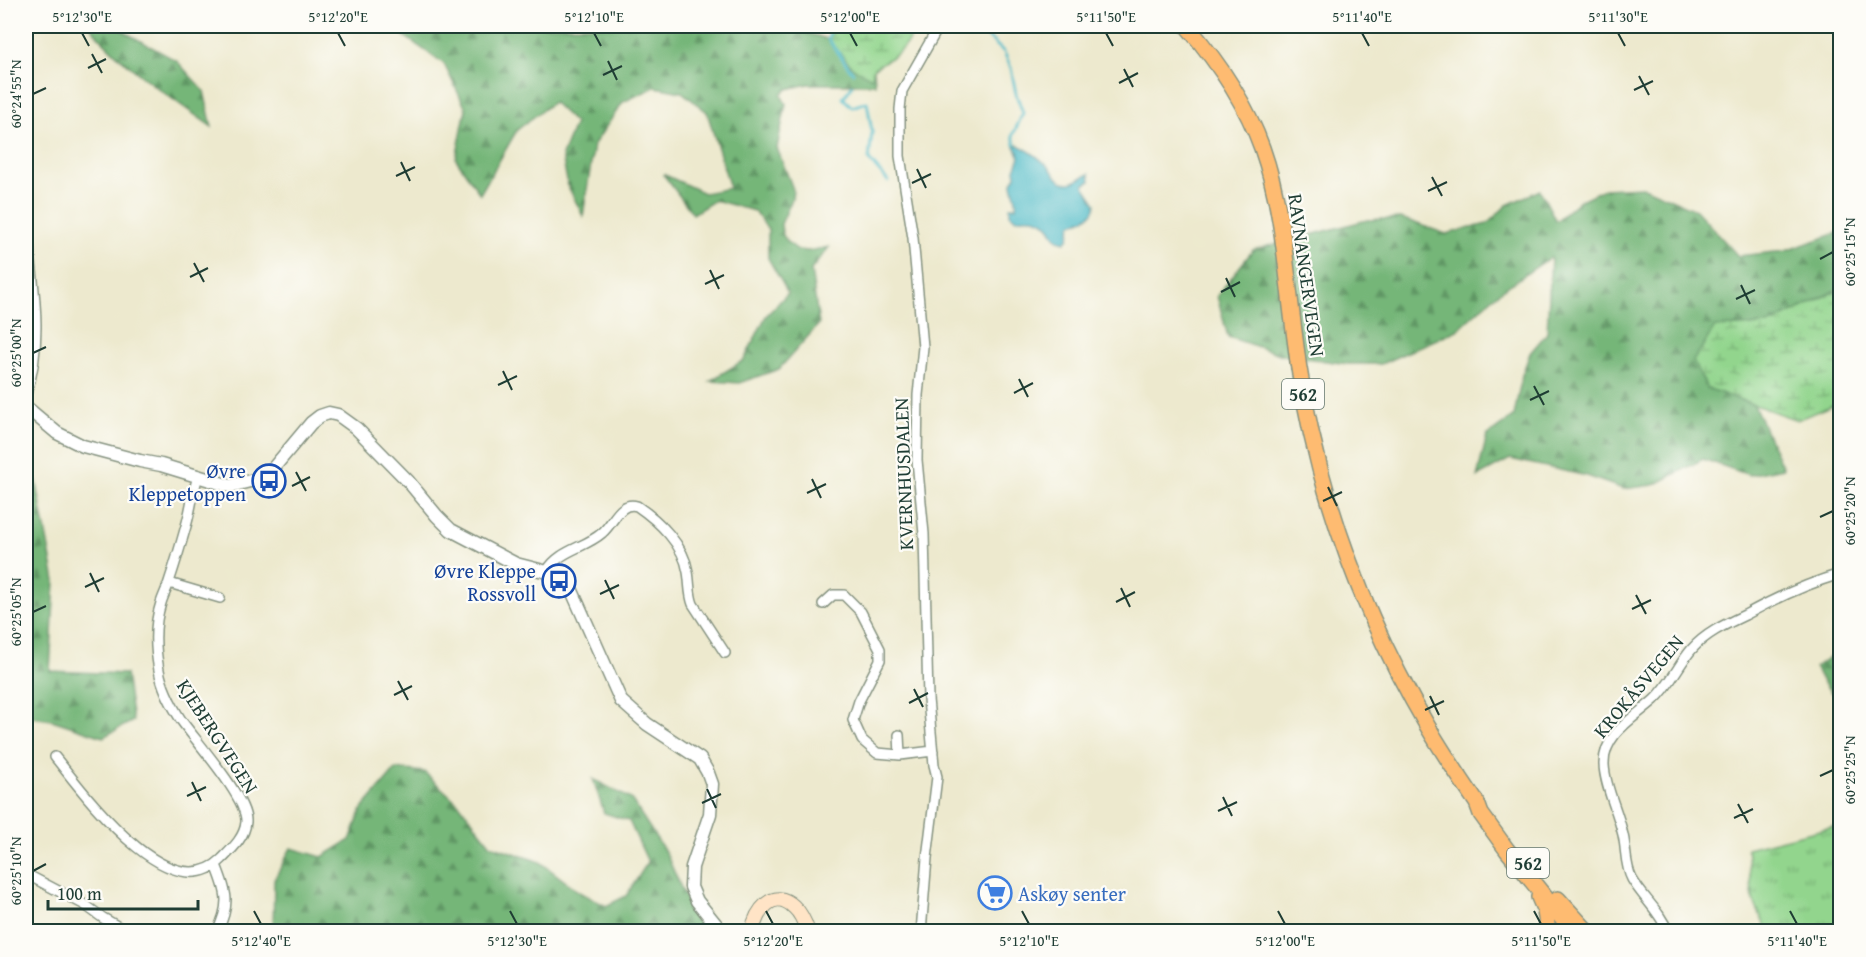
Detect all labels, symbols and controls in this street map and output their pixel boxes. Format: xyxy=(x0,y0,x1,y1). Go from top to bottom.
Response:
text: 5°12'30"E xyxy=(52,6,112,27)
text: 5°12'20"E xyxy=(308,6,368,27)
text: 5°12'10"E xyxy=(564,6,624,27)
text: 5°12'00"E xyxy=(820,6,880,27)
text: 5°11'50"E xyxy=(1076,6,1136,27)
text: 5°11'40"E xyxy=(1332,6,1392,27)
text: 5°11'30"E xyxy=(1588,6,1648,27)
text: 60°24'55"N xyxy=(5,59,26,128)
street label: RAVNANGERVEGEN xyxy=(1281,192,1333,358)
text: 60°25'15"N xyxy=(1839,217,1860,286)
text: 60°25'00"N xyxy=(5,318,26,387)
road number: 562 xyxy=(1282,379,1324,409)
street label: KVERNHUSDALEN xyxy=(886,397,920,551)
place label: Øvre Kleppetoppen xyxy=(129,456,246,508)
bus stop icon: Øvre Kleppetoppen xyxy=(251,463,287,499)
text: 60°25'20"N xyxy=(1839,476,1860,545)
place label: Øvre Kleppe Rossvoll xyxy=(434,556,536,608)
bus stop icon: Øvre Kleppe Rossvoll xyxy=(541,563,577,599)
text: 60°25'05"N xyxy=(5,577,26,646)
street label: KROKÅSVEGEN xyxy=(1586,628,1690,744)
street label: KJEBERGVEGEN xyxy=(170,673,266,799)
text: 60°25'25"N xyxy=(1839,735,1860,804)
text: 60°25'10"N xyxy=(5,836,26,905)
road number: 562 xyxy=(1507,848,1549,878)
scale bar xyxy=(48,873,198,911)
supermarket icon: Askøy senter xyxy=(977,875,1013,911)
place label: Askøy senter xyxy=(1018,879,1126,908)
text: 100 m xyxy=(57,880,102,907)
text: 5°12'40"E xyxy=(231,930,291,951)
text: 5°12'30"E xyxy=(487,930,547,951)
text: 5°12'20"E xyxy=(743,930,803,951)
text: 5°12'10"E xyxy=(999,930,1059,951)
text: 5°12'00"E xyxy=(1255,930,1315,951)
text: 5°11'50"E xyxy=(1511,930,1571,951)
text: 5°11'40"E xyxy=(1767,930,1827,951)

